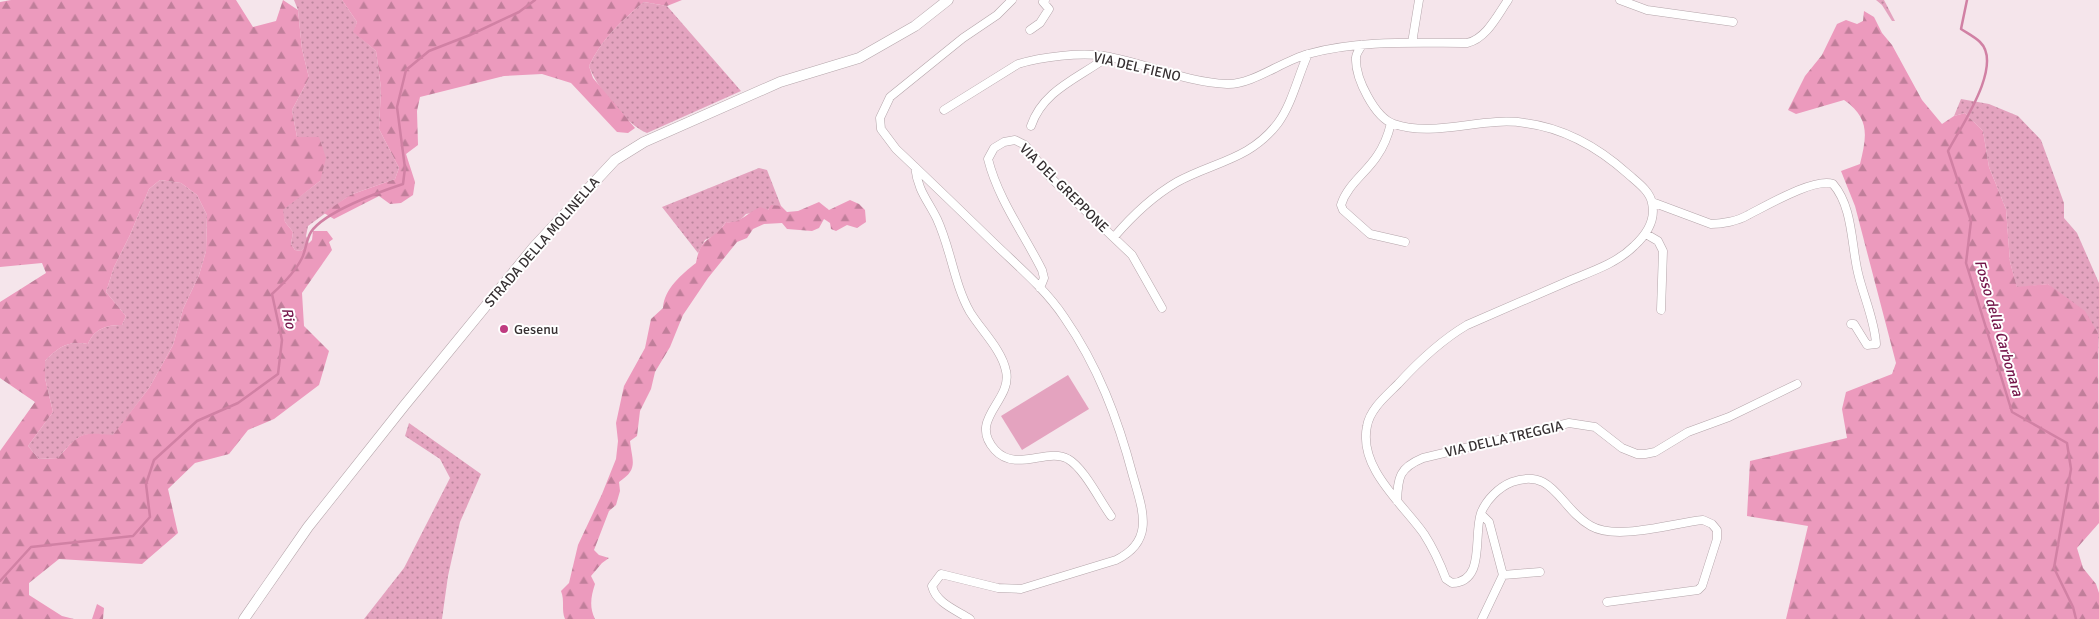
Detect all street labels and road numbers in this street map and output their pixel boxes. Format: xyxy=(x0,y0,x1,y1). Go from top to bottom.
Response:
street label: VIA DEL FIENO xyxy=(1092,49,1182,85)
street label: VIA DEL GREPPONE xyxy=(1016,140,1112,236)
street label: STRADA DELLA MOLINELLA xyxy=(481,173,603,311)
street label: VIA DELLA TREGGIA xyxy=(1443,417,1565,461)

